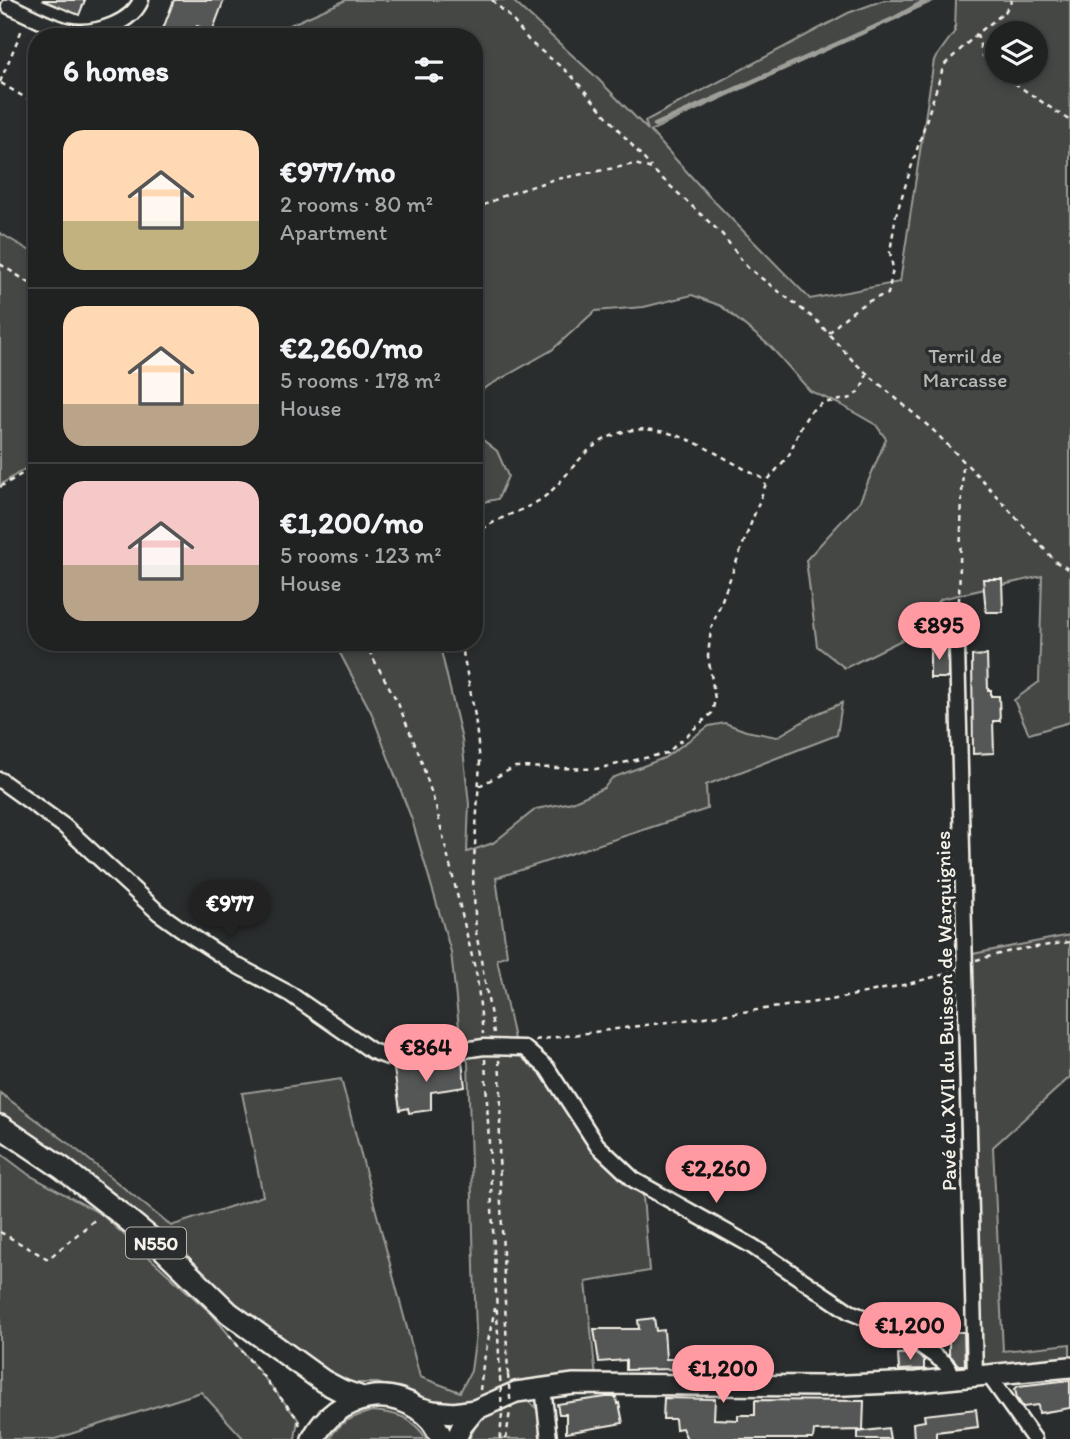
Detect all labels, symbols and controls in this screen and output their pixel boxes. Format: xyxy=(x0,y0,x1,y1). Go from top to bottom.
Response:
map controls xyxy=(985,21,1048,84)
button: layers xyxy=(985,21,1048,84)
icon: filters xyxy=(410,51,448,89)
text: 6 homes xyxy=(63,52,169,89)
text: €977/mo xyxy=(280,153,396,190)
icon: home xyxy=(119,158,203,242)
text: 2 rooms · 80 m² xyxy=(280,190,433,218)
text: Apartment xyxy=(280,218,387,246)
text: €2,260/mo xyxy=(280,329,423,366)
icon: home xyxy=(119,334,203,418)
park label: Terril de Marcasse xyxy=(923,343,1007,392)
text: 5 rooms · 178 m² xyxy=(280,366,441,394)
text: House xyxy=(280,394,342,422)
text: €1,200/mo xyxy=(280,504,424,541)
icon: home xyxy=(119,509,203,593)
text: 5 rooms · 123 m² xyxy=(280,541,442,569)
text: House xyxy=(280,569,342,597)
pin: €895 xyxy=(898,602,980,662)
text: €895 xyxy=(914,611,964,639)
street label: Pavé du XVII du Buisson de Warquignies xyxy=(930,831,961,1191)
pin: €977 xyxy=(189,880,271,940)
text: €977 xyxy=(206,889,254,917)
pin: €864 xyxy=(385,1024,467,1084)
text: €864 xyxy=(400,1033,452,1061)
pin: €2,260 xyxy=(659,1146,773,1205)
text: €2,260 xyxy=(681,1154,751,1182)
road number: N550 xyxy=(126,1228,186,1259)
pin: €1,200 xyxy=(853,1302,967,1362)
text: €1,200 xyxy=(875,1311,945,1339)
pin: €1,200 xyxy=(666,1346,780,1405)
text: €1,200 xyxy=(688,1354,758,1382)

